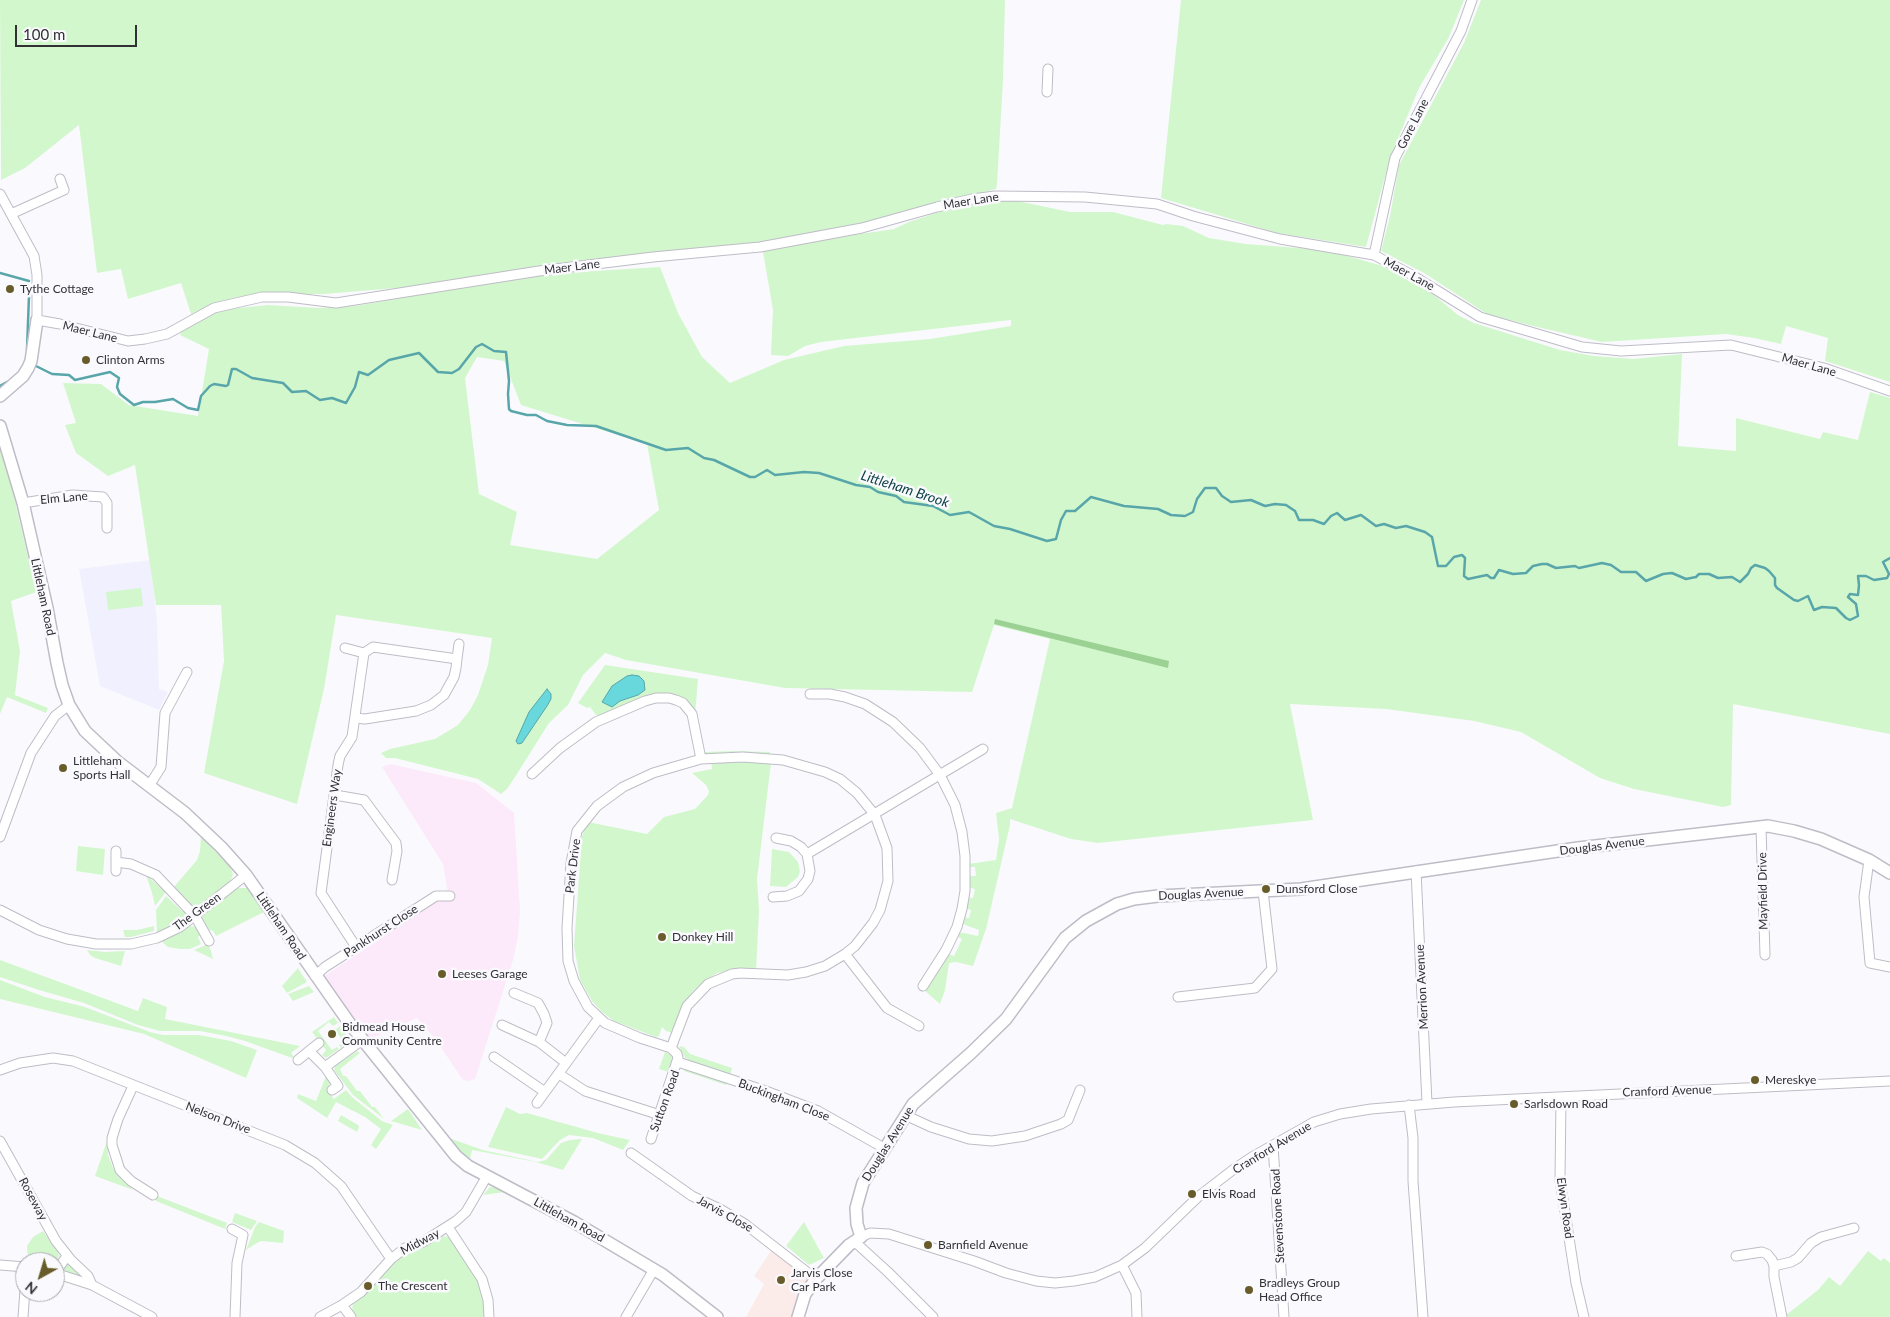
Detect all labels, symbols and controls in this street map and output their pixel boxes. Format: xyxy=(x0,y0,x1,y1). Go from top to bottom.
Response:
scale bar xyxy=(18,15,140,47)
text: 100 m xyxy=(23,25,65,43)
street label: Gore Lane xyxy=(1394,97,1432,151)
street label: Maer Lane xyxy=(942,190,1000,212)
street label: Maer Lane xyxy=(1381,254,1437,294)
street label: Maer Lane xyxy=(543,256,601,278)
place label: Tythe Cottage xyxy=(20,282,94,296)
marker: Tythe Cottage xyxy=(4,283,16,295)
street label: Maer Lane xyxy=(61,318,119,346)
street label: Maer Lane xyxy=(1780,350,1838,380)
place label: Clinton Arms xyxy=(96,353,165,367)
marker: Clinton Arms xyxy=(80,354,92,366)
water label: Littleham Brook xyxy=(859,467,951,511)
street label: Elm Lane xyxy=(40,489,88,507)
street label: Littleham Road xyxy=(28,557,58,637)
place label: Littleham Sports Hall xyxy=(73,754,130,782)
marker: Littleham Sports Hall xyxy=(57,762,69,774)
street label: Engineers Way xyxy=(319,768,345,848)
street label: Douglas Avenue xyxy=(1559,834,1645,858)
street label: Park Drive xyxy=(562,838,584,894)
street label: Mayfield Drive xyxy=(1755,852,1771,930)
place label: Dunsford Close xyxy=(1276,882,1358,896)
marker: Dunsford Close xyxy=(1260,883,1272,895)
street label: Douglas Avenue xyxy=(1158,885,1244,903)
street label: Littleham Road xyxy=(253,889,309,963)
street label: The Green xyxy=(170,890,224,934)
street label: Pankhurst Close xyxy=(341,902,421,960)
place label: Donkey Hill xyxy=(672,930,733,944)
marker: Donkey Hill xyxy=(656,931,668,943)
street label: Merrion Avenue xyxy=(1413,944,1431,1030)
place label: Leeses Garage xyxy=(452,967,528,981)
marker: Leeses Garage xyxy=(436,968,448,980)
place label: Bidmead House Community Centre xyxy=(342,1020,442,1048)
marker: Bidmead House Community Centre xyxy=(326,1028,338,1040)
street label: Sutton Road xyxy=(647,1068,683,1134)
place label: Mereskye xyxy=(1765,1073,1816,1087)
marker: Mereskye xyxy=(1749,1074,1761,1086)
street label: Buckingham Close xyxy=(736,1076,832,1124)
street label: Cranford Avenue xyxy=(1622,1082,1712,1100)
place label: Sarlsdown Road xyxy=(1524,1097,1608,1111)
marker: Sarlsdown Road xyxy=(1508,1098,1520,1110)
street label: Nelson Drive xyxy=(183,1099,253,1137)
street label: Douglas Avenue xyxy=(859,1104,917,1184)
street label: Cranford Avenue xyxy=(1230,1119,1314,1177)
street label: Stevenstone Road xyxy=(1268,1168,1288,1264)
street label: Roseway xyxy=(16,1175,50,1223)
street label: Elwyn Road xyxy=(1554,1176,1576,1240)
place label: Elvis Road xyxy=(1202,1187,1256,1201)
marker: Elvis Road xyxy=(1186,1188,1198,1200)
street label: Jarvis Close xyxy=(695,1193,755,1235)
street label: Littleham Road xyxy=(531,1195,607,1245)
street label: Midway xyxy=(398,1226,442,1258)
place label: Barnfield Avenue xyxy=(938,1238,1028,1252)
marker: Barnfield Avenue xyxy=(922,1239,934,1251)
north arrow xyxy=(15,1252,65,1302)
place label: Jarvis Close Car Park xyxy=(791,1266,853,1294)
marker: Jarvis Close Car Park xyxy=(775,1274,787,1286)
place label: Bradleys Group Head Office xyxy=(1259,1276,1340,1304)
text: N xyxy=(21,1278,40,1298)
place label: The Crescent xyxy=(378,1279,448,1293)
marker: The Crescent xyxy=(362,1280,374,1292)
marker: Bradleys Group Head Office xyxy=(1243,1284,1255,1296)

